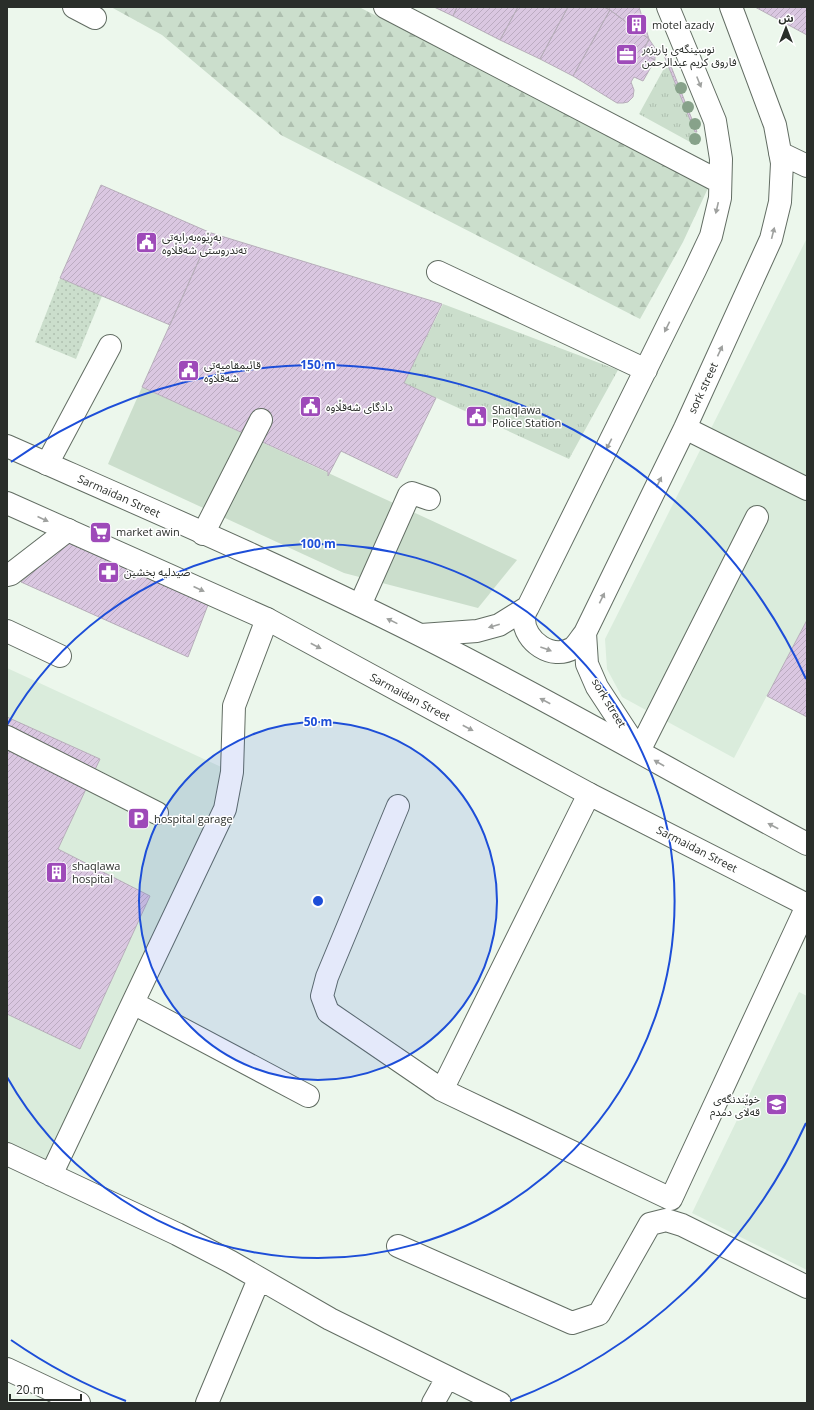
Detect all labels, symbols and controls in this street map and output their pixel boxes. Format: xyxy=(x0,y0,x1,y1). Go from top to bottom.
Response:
north arrow xyxy=(766,8,806,48)
text: ش xyxy=(778,10,794,25)
building icon: motel azady xyxy=(624,12,650,38)
place label: motel azady xyxy=(652,17,715,32)
place label: نوسينگه‌ی پاریزه‌ر فاروق كريم عبدالرحمن xyxy=(641,41,737,71)
office icon: نوسينگه‌ی پاریزه‌ر فاروق كريم عبدالرحمن xyxy=(614,42,640,68)
one-way arrow xyxy=(696,77,702,89)
one-way arrow xyxy=(714,202,720,214)
one-way arrow xyxy=(770,226,776,238)
place label: بەڕێوەبەرایەتی تەندروستی شەقڵاوە xyxy=(162,229,247,257)
public building icon: بەڕێوەبەرایەتی تەندروستی شەقڵاوە xyxy=(134,230,160,256)
one-way arrow xyxy=(664,322,670,333)
one-way arrow xyxy=(717,346,723,357)
text: 150 m xyxy=(300,356,336,373)
place label: قائیمقامیەتی شەقڵاوە xyxy=(204,357,261,385)
public building icon: قائیمقامیەتی شەقڵاوە xyxy=(176,358,202,384)
street label: sork street xyxy=(684,360,721,416)
public building icon: دادگای شەقڵاوە xyxy=(298,394,324,420)
place label: دادگای شەقڵاوە xyxy=(326,399,393,414)
place label: Shaqlawa Police Station xyxy=(492,402,561,430)
public building icon: Shaqlawa Police Station xyxy=(463,403,489,429)
one-way arrow xyxy=(606,438,612,450)
street label: Sarmaidan Street xyxy=(76,471,163,521)
one-way arrow xyxy=(656,476,662,487)
one-way arrow xyxy=(37,516,48,522)
supermarket icon: market awin xyxy=(88,519,114,545)
place label: market awin xyxy=(116,524,180,539)
text: 100 m xyxy=(300,535,336,552)
pharmacy icon: صیدلیە بخشین xyxy=(96,559,122,585)
place label: صیدلیە بخشین xyxy=(124,564,191,579)
one-way arrow xyxy=(194,586,205,592)
one-way arrow xyxy=(599,593,605,604)
one-way arrow xyxy=(386,618,398,624)
one-way arrow xyxy=(488,623,500,629)
one-way arrow xyxy=(311,642,322,649)
one-way arrow xyxy=(541,646,553,652)
street label: Sarmaidan Street xyxy=(367,669,453,724)
street label: sork street xyxy=(589,675,630,730)
one-way arrow xyxy=(539,698,550,704)
text: 50 m xyxy=(304,713,332,730)
one-way arrow xyxy=(462,724,473,731)
one-way arrow xyxy=(653,759,665,766)
parking icon: hospital garage xyxy=(125,806,151,832)
place label: hospital garage xyxy=(154,811,233,826)
street label: Sarmaidan Street xyxy=(654,822,740,875)
one-way arrow xyxy=(767,822,778,829)
place label: shaqlawa hospital xyxy=(72,858,120,886)
building icon: shaqlawa hospital xyxy=(43,859,69,885)
centre of rings xyxy=(311,894,325,908)
place label: خوێندنگەی قەلای دمدم xyxy=(710,1091,761,1120)
school or university icon: خوێندنگەی قەلای دمدم xyxy=(763,1092,789,1118)
scale bar xyxy=(10,1376,81,1402)
text: 20 m xyxy=(16,1381,44,1398)

